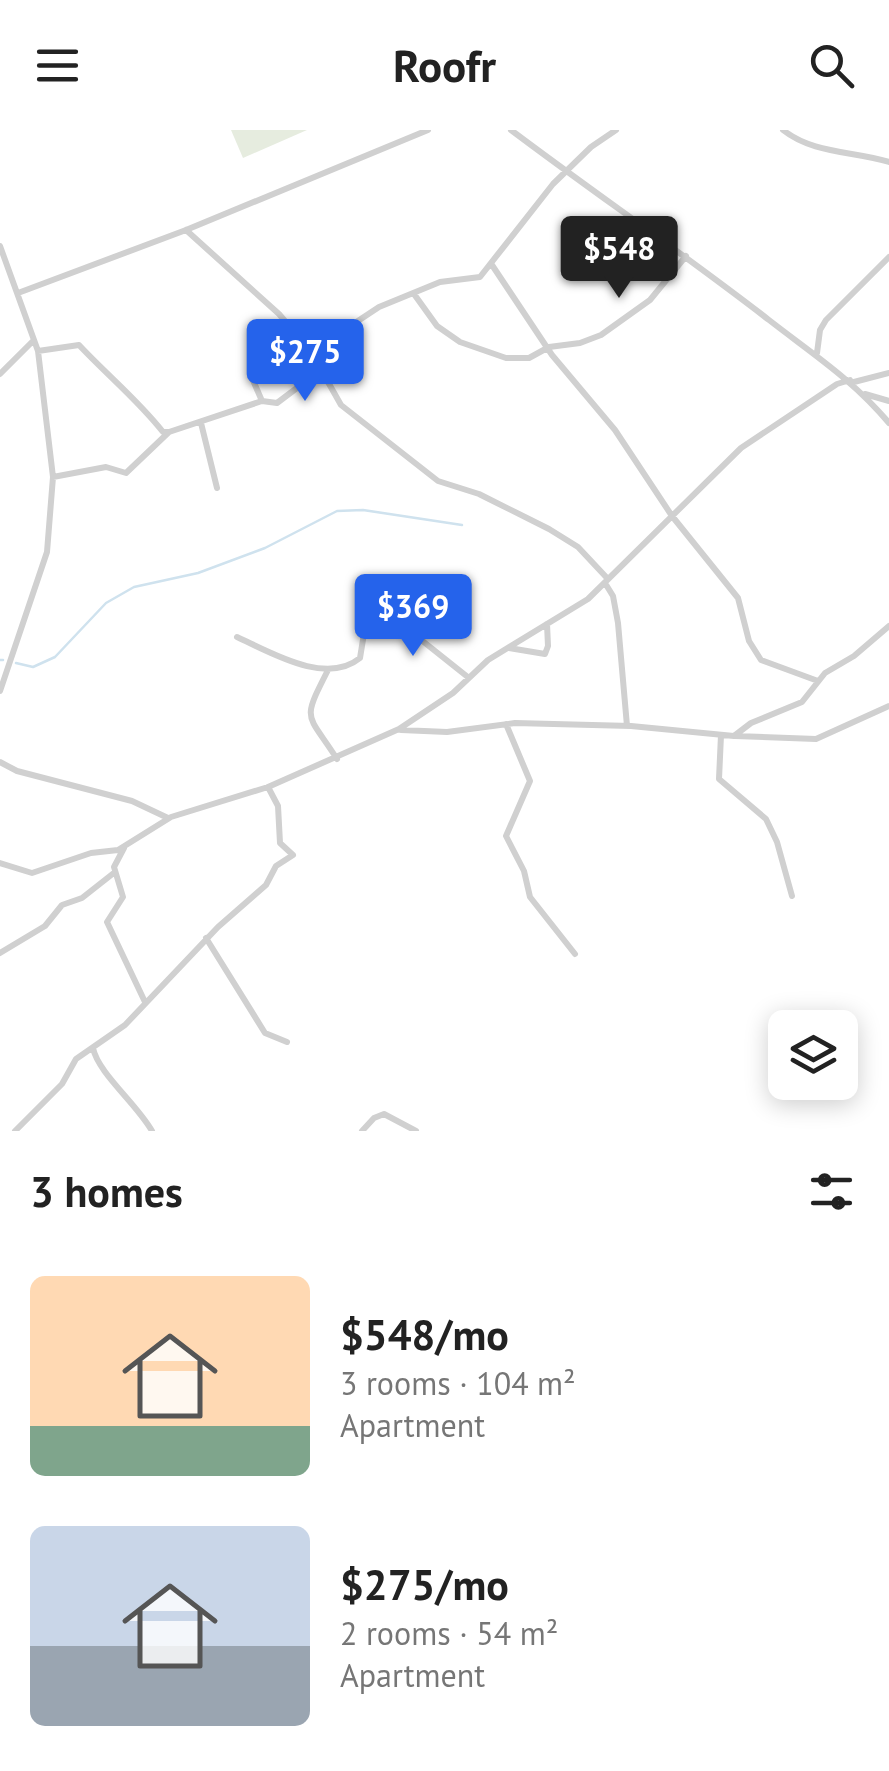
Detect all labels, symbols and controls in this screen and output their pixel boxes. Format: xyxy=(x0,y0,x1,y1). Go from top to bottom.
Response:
text: Roofr xyxy=(393,36,496,94)
icon: menu xyxy=(30,38,85,93)
icon: search xyxy=(804,38,859,93)
pin: $548 xyxy=(560,216,678,301)
text: $548 xyxy=(583,227,655,269)
pin: $275 xyxy=(246,319,364,404)
text: $275 xyxy=(269,330,341,372)
pin: $369 xyxy=(354,574,472,659)
text: $369 xyxy=(377,585,449,627)
map controls xyxy=(768,1010,858,1100)
button: layers xyxy=(768,1010,858,1100)
text: 3 homes xyxy=(30,1164,183,1219)
icon: filters xyxy=(804,1164,859,1219)
text: $548/mo xyxy=(340,1307,509,1362)
icon: home xyxy=(110,1316,230,1436)
text: 3 rooms · 104 m² xyxy=(340,1362,576,1404)
text: Apartment xyxy=(340,1404,485,1446)
text: $275/mo xyxy=(340,1557,509,1612)
icon: home xyxy=(110,1566,230,1686)
text: 2 rooms · 54 m² xyxy=(340,1612,558,1654)
text: Apartment xyxy=(340,1654,485,1696)

